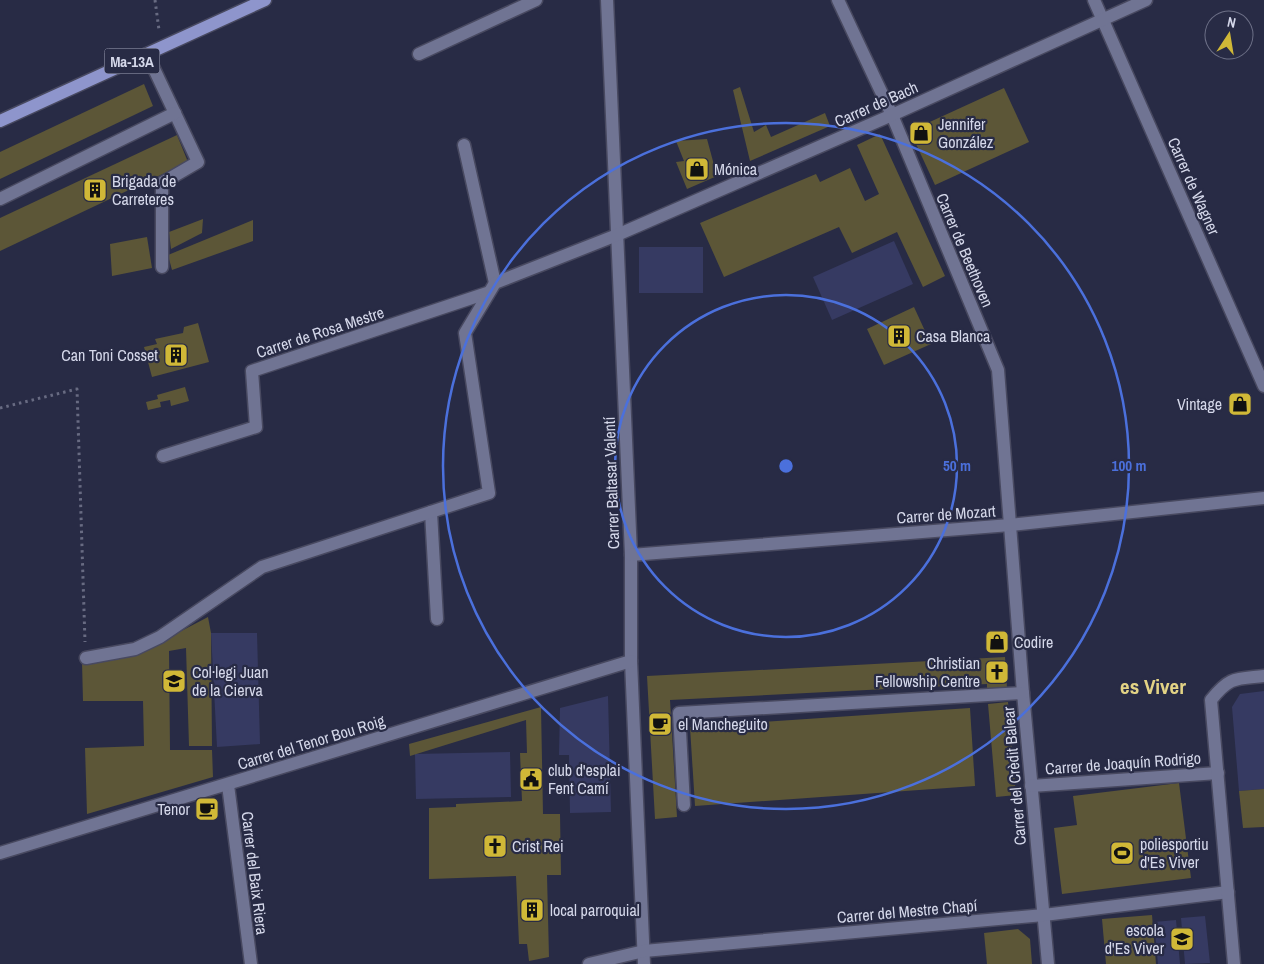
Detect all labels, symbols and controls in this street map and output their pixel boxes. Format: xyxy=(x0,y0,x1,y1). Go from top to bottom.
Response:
north arrow xyxy=(1204,10,1254,60)
text: N xyxy=(1226,13,1238,32)
road number: Ma-13A xyxy=(104,48,160,74)
street label: Carrer de Bach xyxy=(831,76,921,132)
place label: Jennifer González xyxy=(938,113,994,153)
shop icon: Jennifer González xyxy=(908,120,934,146)
street label: Carrer de Wagner xyxy=(1163,134,1226,239)
shop icon: Mónica xyxy=(684,156,710,182)
place label: Mónica xyxy=(714,158,758,180)
place label: Brigada de Carreteres xyxy=(112,170,176,210)
building icon: Brigada de Carreteres xyxy=(82,177,108,203)
street label: Carrer de Beethoven xyxy=(931,190,999,310)
street label: Carrer de Rosa Mestre xyxy=(253,301,387,363)
building icon: Casa Blanca xyxy=(886,323,912,349)
place label: Casa Blanca xyxy=(916,325,991,347)
building icon: Can Toni Cosset xyxy=(163,342,189,368)
place label: Can Toni Cosset xyxy=(61,344,158,366)
shop icon: Vintage xyxy=(1227,391,1253,417)
place label: Vintage xyxy=(1177,393,1222,415)
street label: Carrer Baltasar Valentí xyxy=(598,416,624,550)
text: 50 m xyxy=(943,455,971,476)
text: 100 m xyxy=(1112,455,1146,476)
centre of rings xyxy=(777,457,795,475)
street label: Carrer de Mozart xyxy=(896,500,997,528)
shop icon: Codire xyxy=(984,629,1010,655)
place label: Codire xyxy=(1014,631,1053,653)
place label: Christian Fellowship Centre xyxy=(875,652,980,692)
church icon: Christian Fellowship Centre xyxy=(984,659,1010,685)
place label: Col·legi Juan de la Cierva xyxy=(192,661,269,701)
school or university icon: Col·legi Juan de la Cierva xyxy=(161,668,187,694)
district label: es Viver xyxy=(1120,672,1186,701)
street label: Carrer del Crèdit Balear xyxy=(997,705,1031,846)
street label: Carrer del Tenor Bou Roig xyxy=(235,709,388,775)
cafe icon: el Mancheguito xyxy=(647,711,673,737)
place label: el Mancheguito xyxy=(678,713,768,735)
street label: Carrer de Joaquín Rodrigo xyxy=(1044,747,1202,779)
place label: club d'esplai Fent Camí xyxy=(548,759,621,799)
public building icon: club d'esplai Fent Camí xyxy=(518,766,544,792)
cafe icon: Tenor xyxy=(194,796,220,822)
place label: Tenor xyxy=(157,798,191,820)
street label: Carrer del Baix Riera xyxy=(237,810,274,937)
church icon: Crist Rei xyxy=(482,833,508,859)
place label: poliesportiu d'Es Viver xyxy=(1140,833,1209,873)
place label: Crist Rei xyxy=(512,835,564,857)
sports icon: poliesportiu d'Es Viver xyxy=(1109,840,1135,866)
street label: Carrer del Mestre Chapí xyxy=(836,894,978,928)
building icon: local parroquial xyxy=(519,897,545,923)
place label: local parroquial xyxy=(550,899,640,921)
place label: escola d'Es Viver xyxy=(1105,919,1165,959)
school or university icon: escola d'Es Viver xyxy=(1169,926,1195,952)

